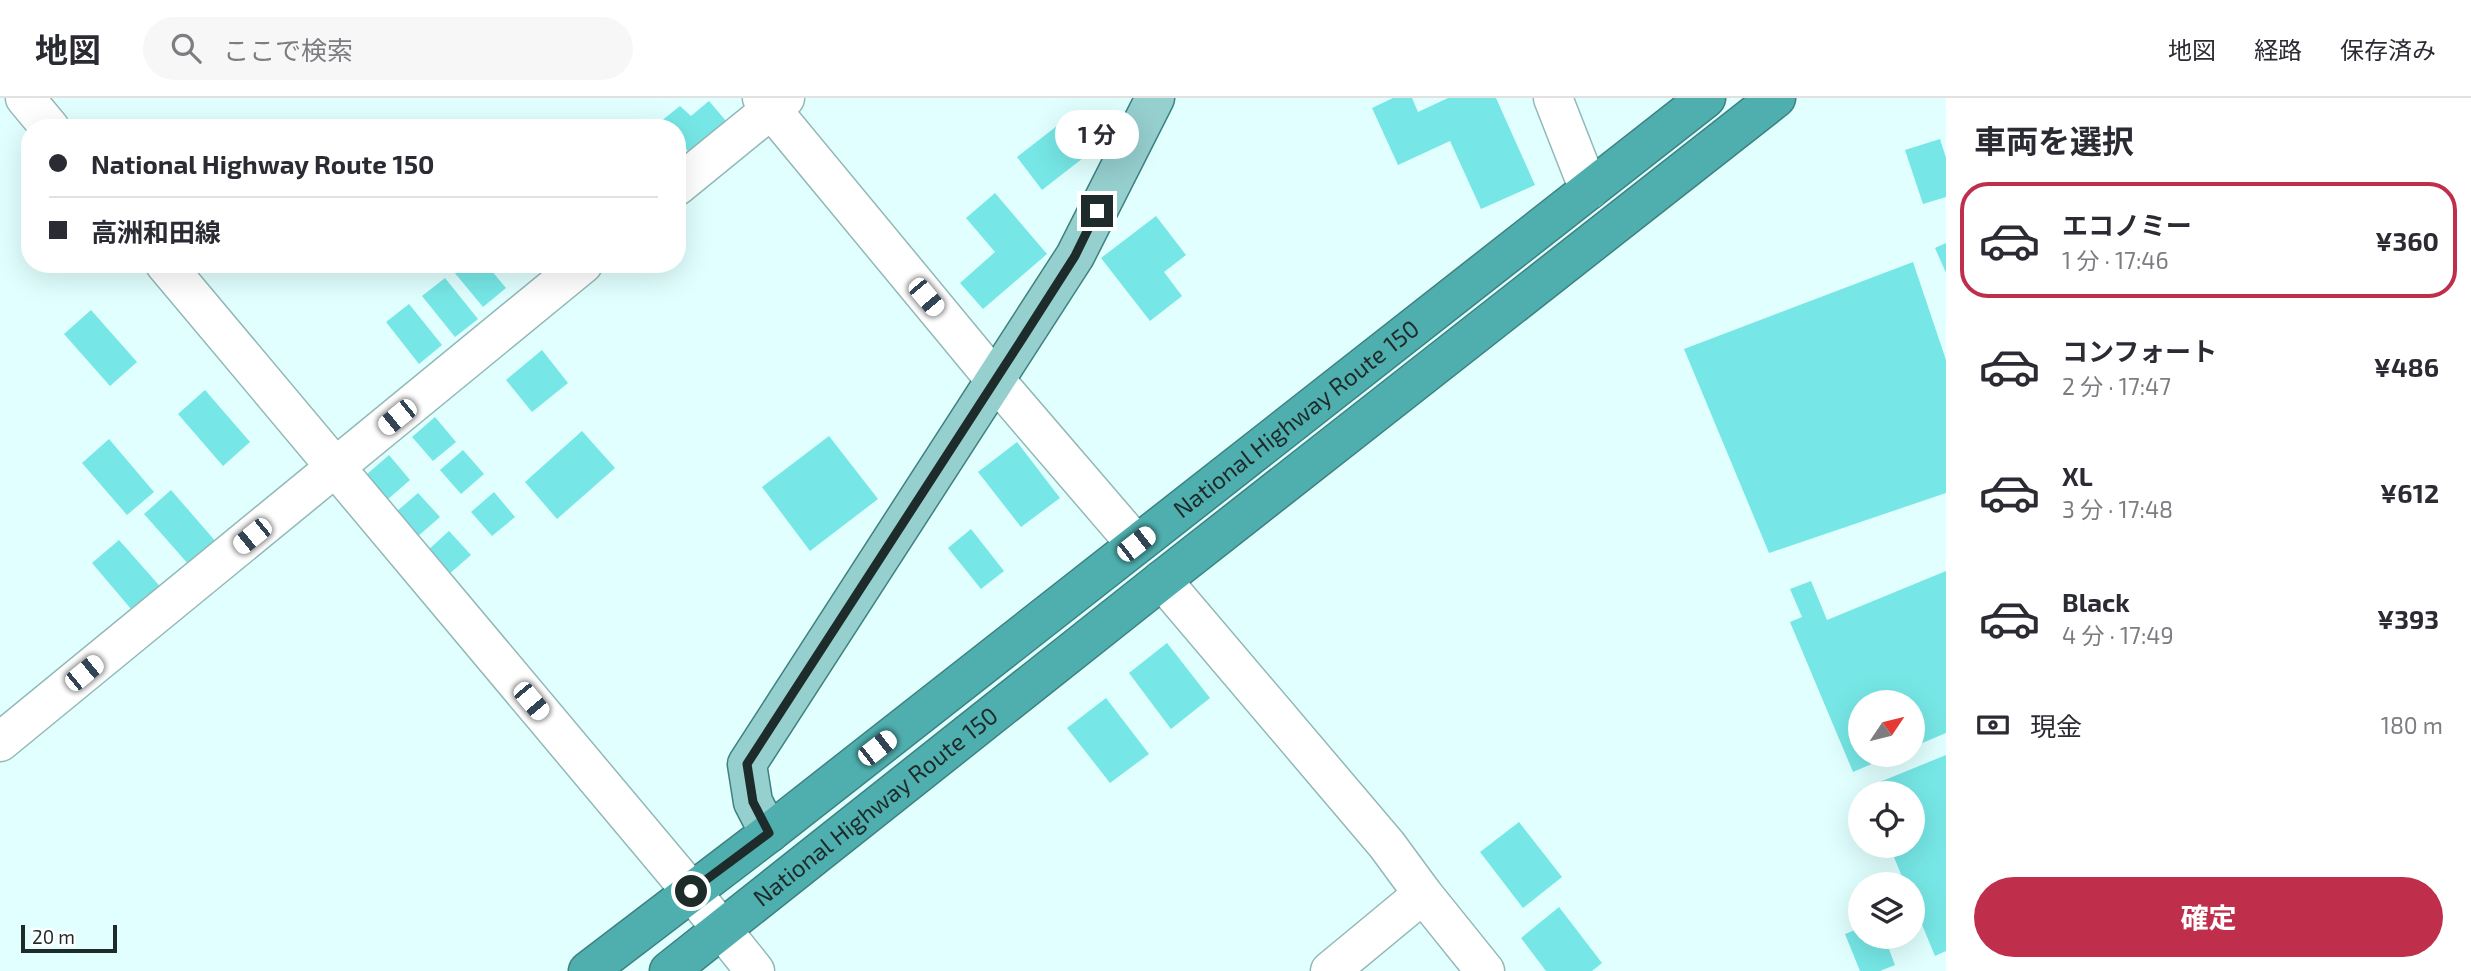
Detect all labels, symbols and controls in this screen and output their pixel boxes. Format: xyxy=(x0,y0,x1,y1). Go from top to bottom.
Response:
search box xyxy=(143,17,633,80)
text: 地図 xyxy=(35,29,101,69)
icon: search xyxy=(167,29,205,67)
text: ここで検索 xyxy=(223,34,353,65)
text: 地図 xyxy=(2168,35,2216,64)
text: 経路 xyxy=(2254,35,2302,64)
text: 保存済み xyxy=(2340,35,2436,64)
callout: 1 分 xyxy=(1055,109,1139,158)
text: 1 分 xyxy=(1078,120,1116,148)
text: 車両を選択 xyxy=(1974,121,2134,159)
text: National Highway Route 150 xyxy=(91,148,434,179)
route end xyxy=(1081,195,1113,227)
icon: car xyxy=(1978,209,2041,272)
text: エコノミー xyxy=(2062,209,2192,240)
text: 高洲和田線 xyxy=(91,216,221,247)
text: ¥360 xyxy=(2375,225,2439,256)
text: 1 分 · 17:46 xyxy=(2062,246,2169,274)
car xyxy=(905,274,948,320)
street label: National Highway Route 150 xyxy=(1167,313,1424,523)
icon: car xyxy=(1978,335,2041,398)
text: コンフォート xyxy=(2062,335,2217,366)
text: ¥486 xyxy=(2374,351,2439,382)
text: 2 分 · 17:47 xyxy=(2062,372,2171,400)
car xyxy=(375,396,420,438)
text: XL xyxy=(2062,460,2093,491)
icon: car xyxy=(1978,461,2041,524)
text: ¥612 xyxy=(2380,477,2439,508)
text: 3 分 · 17:48 xyxy=(2062,495,2173,523)
car xyxy=(230,515,275,557)
car xyxy=(1113,523,1160,565)
text: Black xyxy=(2062,586,2130,617)
icon: car xyxy=(1978,587,2041,650)
text: ¥393 xyxy=(2377,603,2439,634)
text: 4 分 · 17:49 xyxy=(2062,621,2174,649)
car xyxy=(62,652,107,694)
car xyxy=(510,678,553,724)
north arrow xyxy=(1848,690,1925,766)
map controls xyxy=(1848,690,1925,949)
street label: National Highway Route 150 xyxy=(747,700,1003,912)
icon: cash xyxy=(1974,706,2012,744)
text: 現金 xyxy=(2030,710,2082,741)
text: 180 m xyxy=(2381,711,2443,739)
car xyxy=(854,727,901,769)
button: locate xyxy=(1848,781,1925,858)
button: layers xyxy=(1848,872,1925,949)
route start xyxy=(675,875,707,907)
button: 確定 xyxy=(1974,877,2443,957)
scale bar xyxy=(21,922,117,954)
text: 20 m xyxy=(32,925,75,948)

